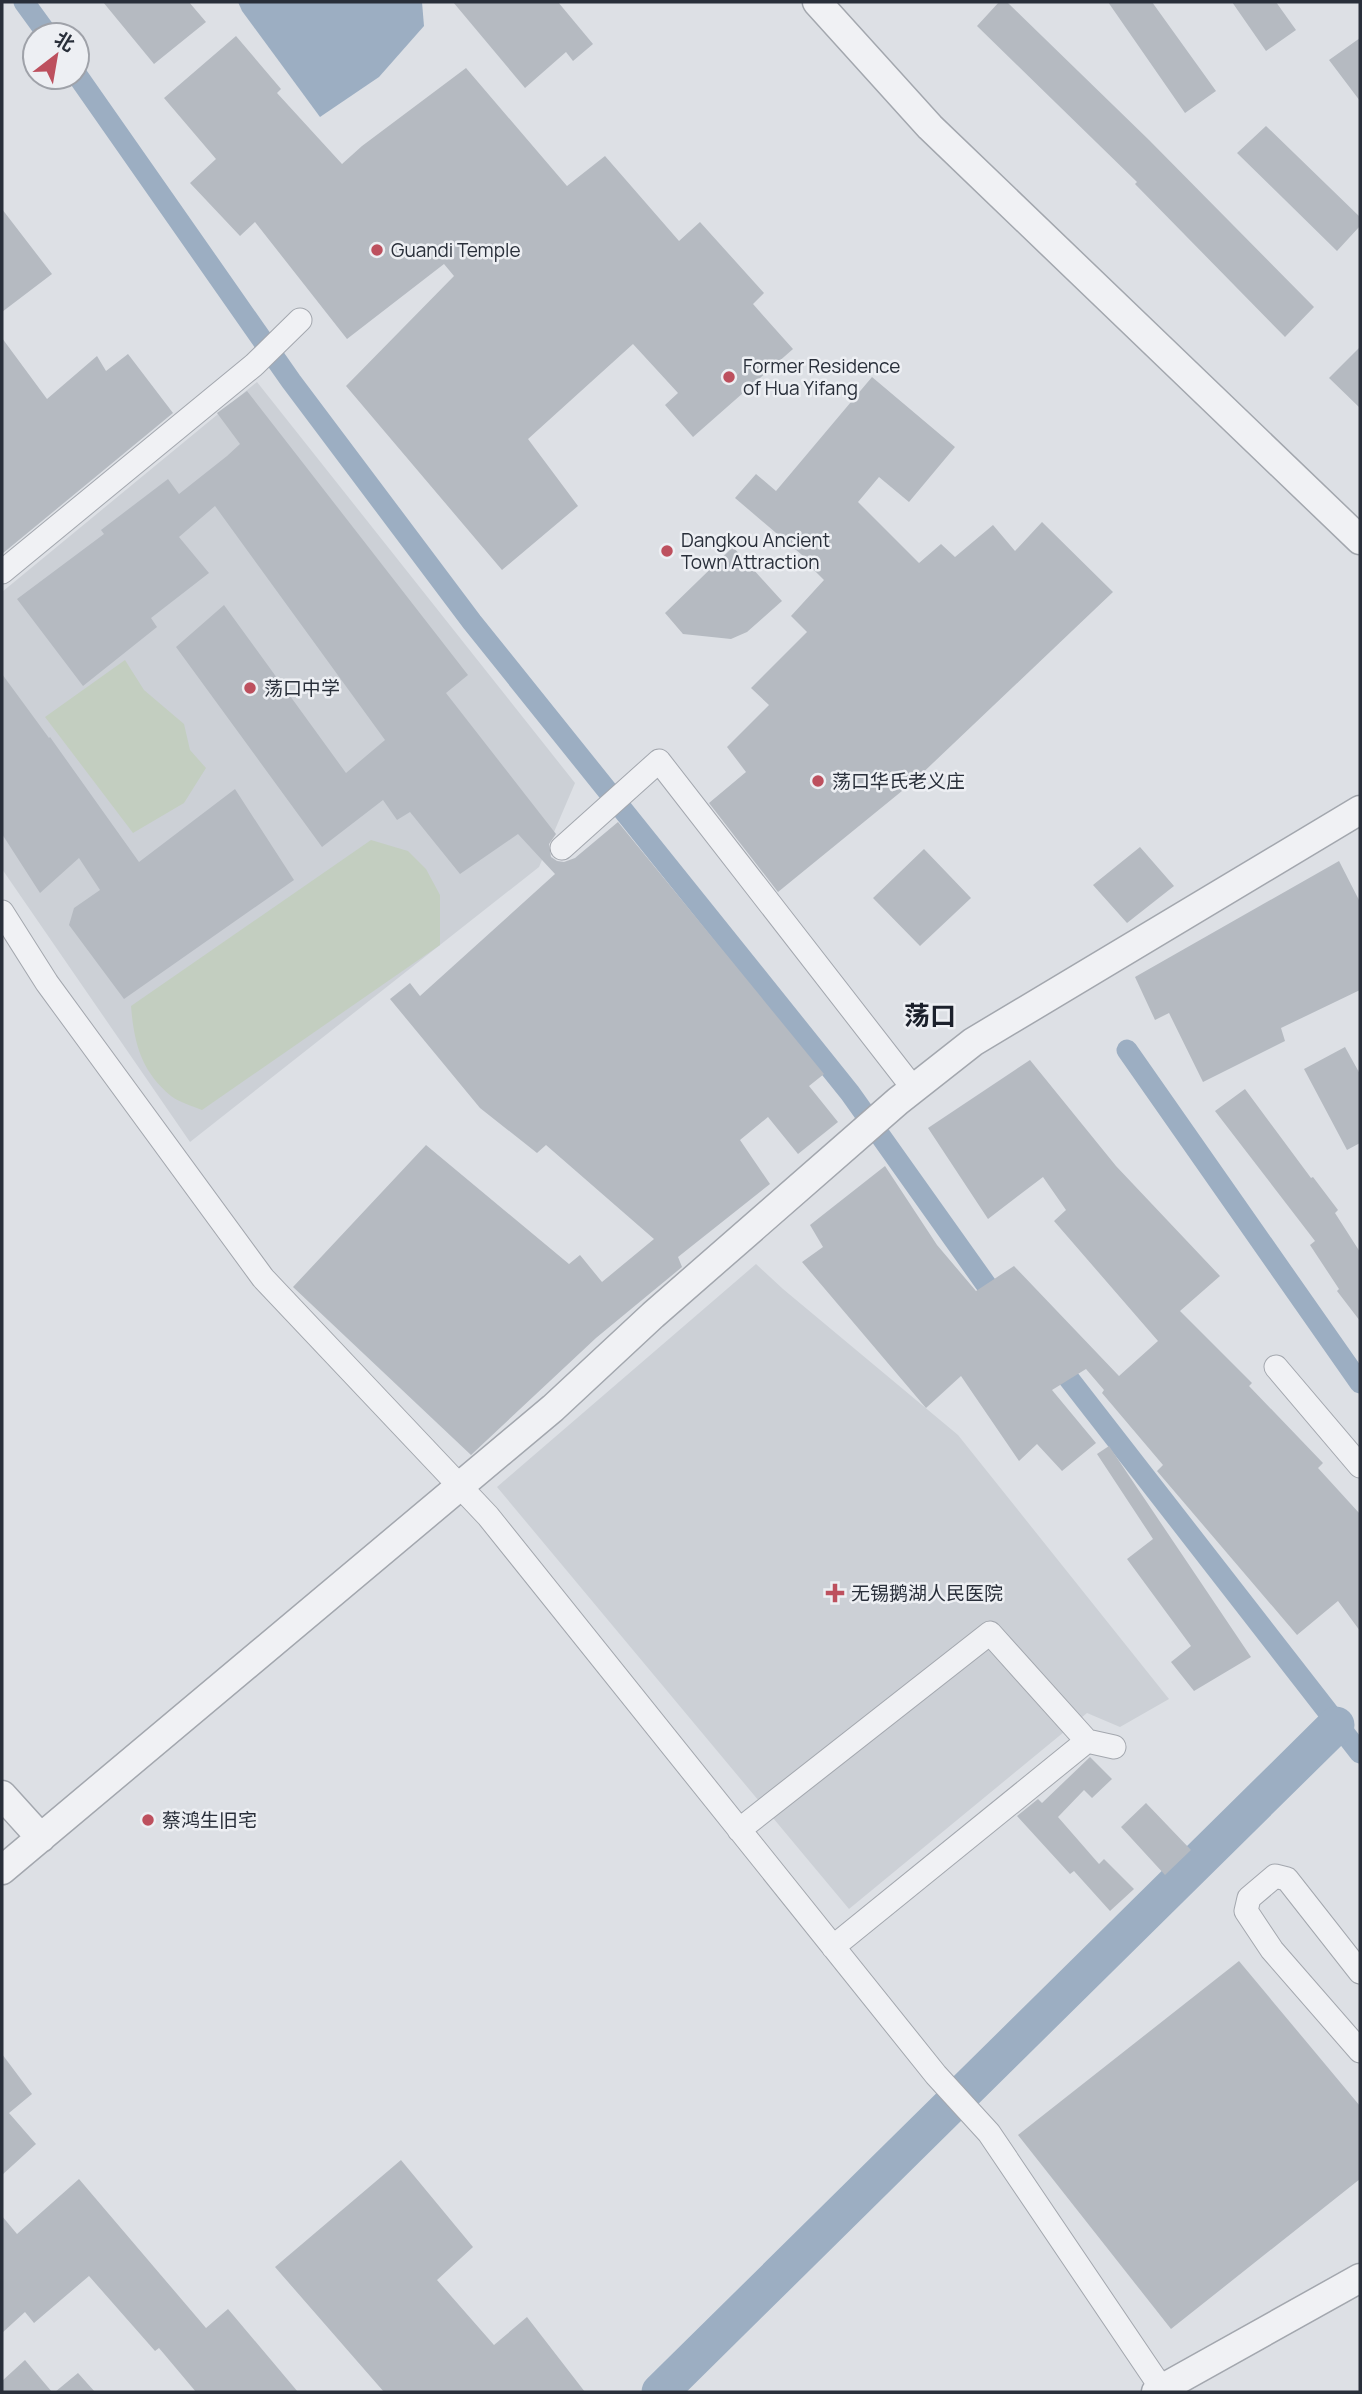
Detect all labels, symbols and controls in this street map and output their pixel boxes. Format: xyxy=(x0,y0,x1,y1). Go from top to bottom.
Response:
north arrow xyxy=(21,21,91,91)
text: 北 xyxy=(50,25,80,57)
place label: Guandi Temple xyxy=(391,237,521,263)
marker: Guandi Temple xyxy=(369,242,385,258)
place label: Former Residence of Hua Yifang xyxy=(743,353,900,401)
marker: Former Residence of Hua Yifang xyxy=(721,369,737,385)
place label: Dangkou Ancient Town Attraction xyxy=(681,527,830,575)
marker: Dangkou Ancient Town Attraction xyxy=(659,543,675,559)
place label: 荡口中学 xyxy=(264,675,340,701)
marker: 荡口中学 xyxy=(242,680,258,696)
place label: 荡口华氏老义庄 xyxy=(832,768,965,794)
marker: 荡口华氏老义庄 xyxy=(810,773,826,789)
district label: 荡口 xyxy=(904,997,956,1033)
place label: 无锡鹅湖人民医院 xyxy=(851,1580,1003,1606)
marker: 无锡鹅湖人民医院 xyxy=(825,1583,845,1603)
place label: 蔡鸿生旧宅 xyxy=(162,1807,257,1833)
marker: 蔡鸿生旧宅 xyxy=(140,1812,156,1828)

